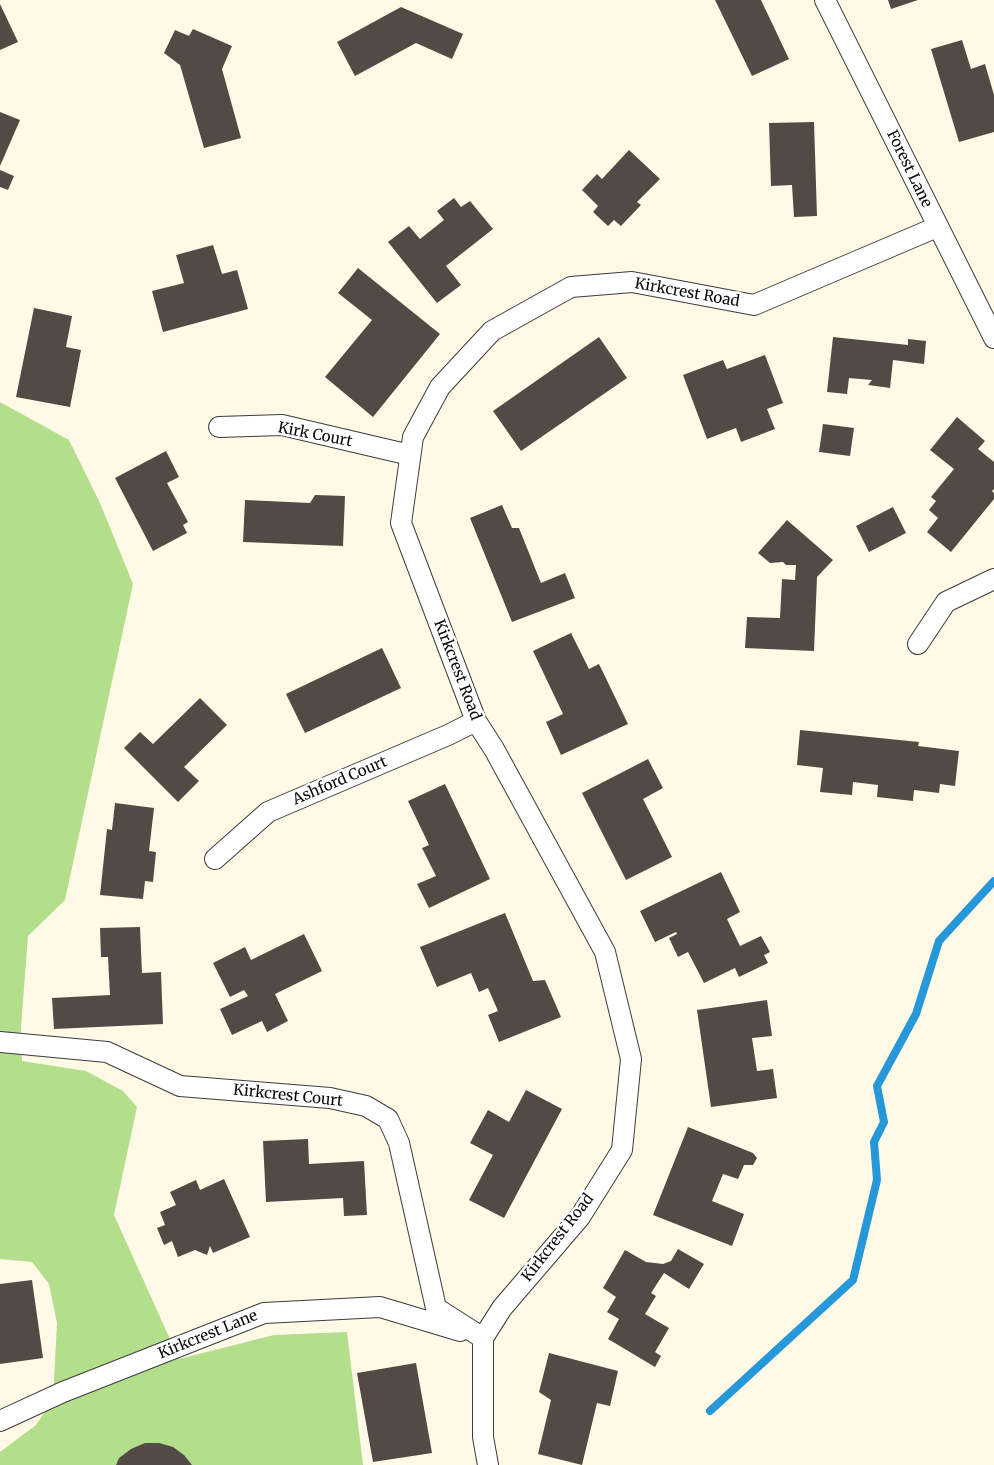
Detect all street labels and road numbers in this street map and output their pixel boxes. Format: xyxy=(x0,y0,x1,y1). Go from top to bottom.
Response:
street label: Forest Lane xyxy=(883,127,935,211)
street label: Kirkcrest Road xyxy=(633,275,741,311)
street label: Kirk Court xyxy=(276,419,354,451)
street label: Kirkcrest Road xyxy=(430,617,484,723)
street label: Ashford Court xyxy=(290,753,390,809)
street label: Kirkcrest Court xyxy=(232,1081,344,1111)
street label: Kirkcrest Road xyxy=(518,1191,598,1285)
street label: Kirkcrest Lane xyxy=(156,1307,260,1363)

